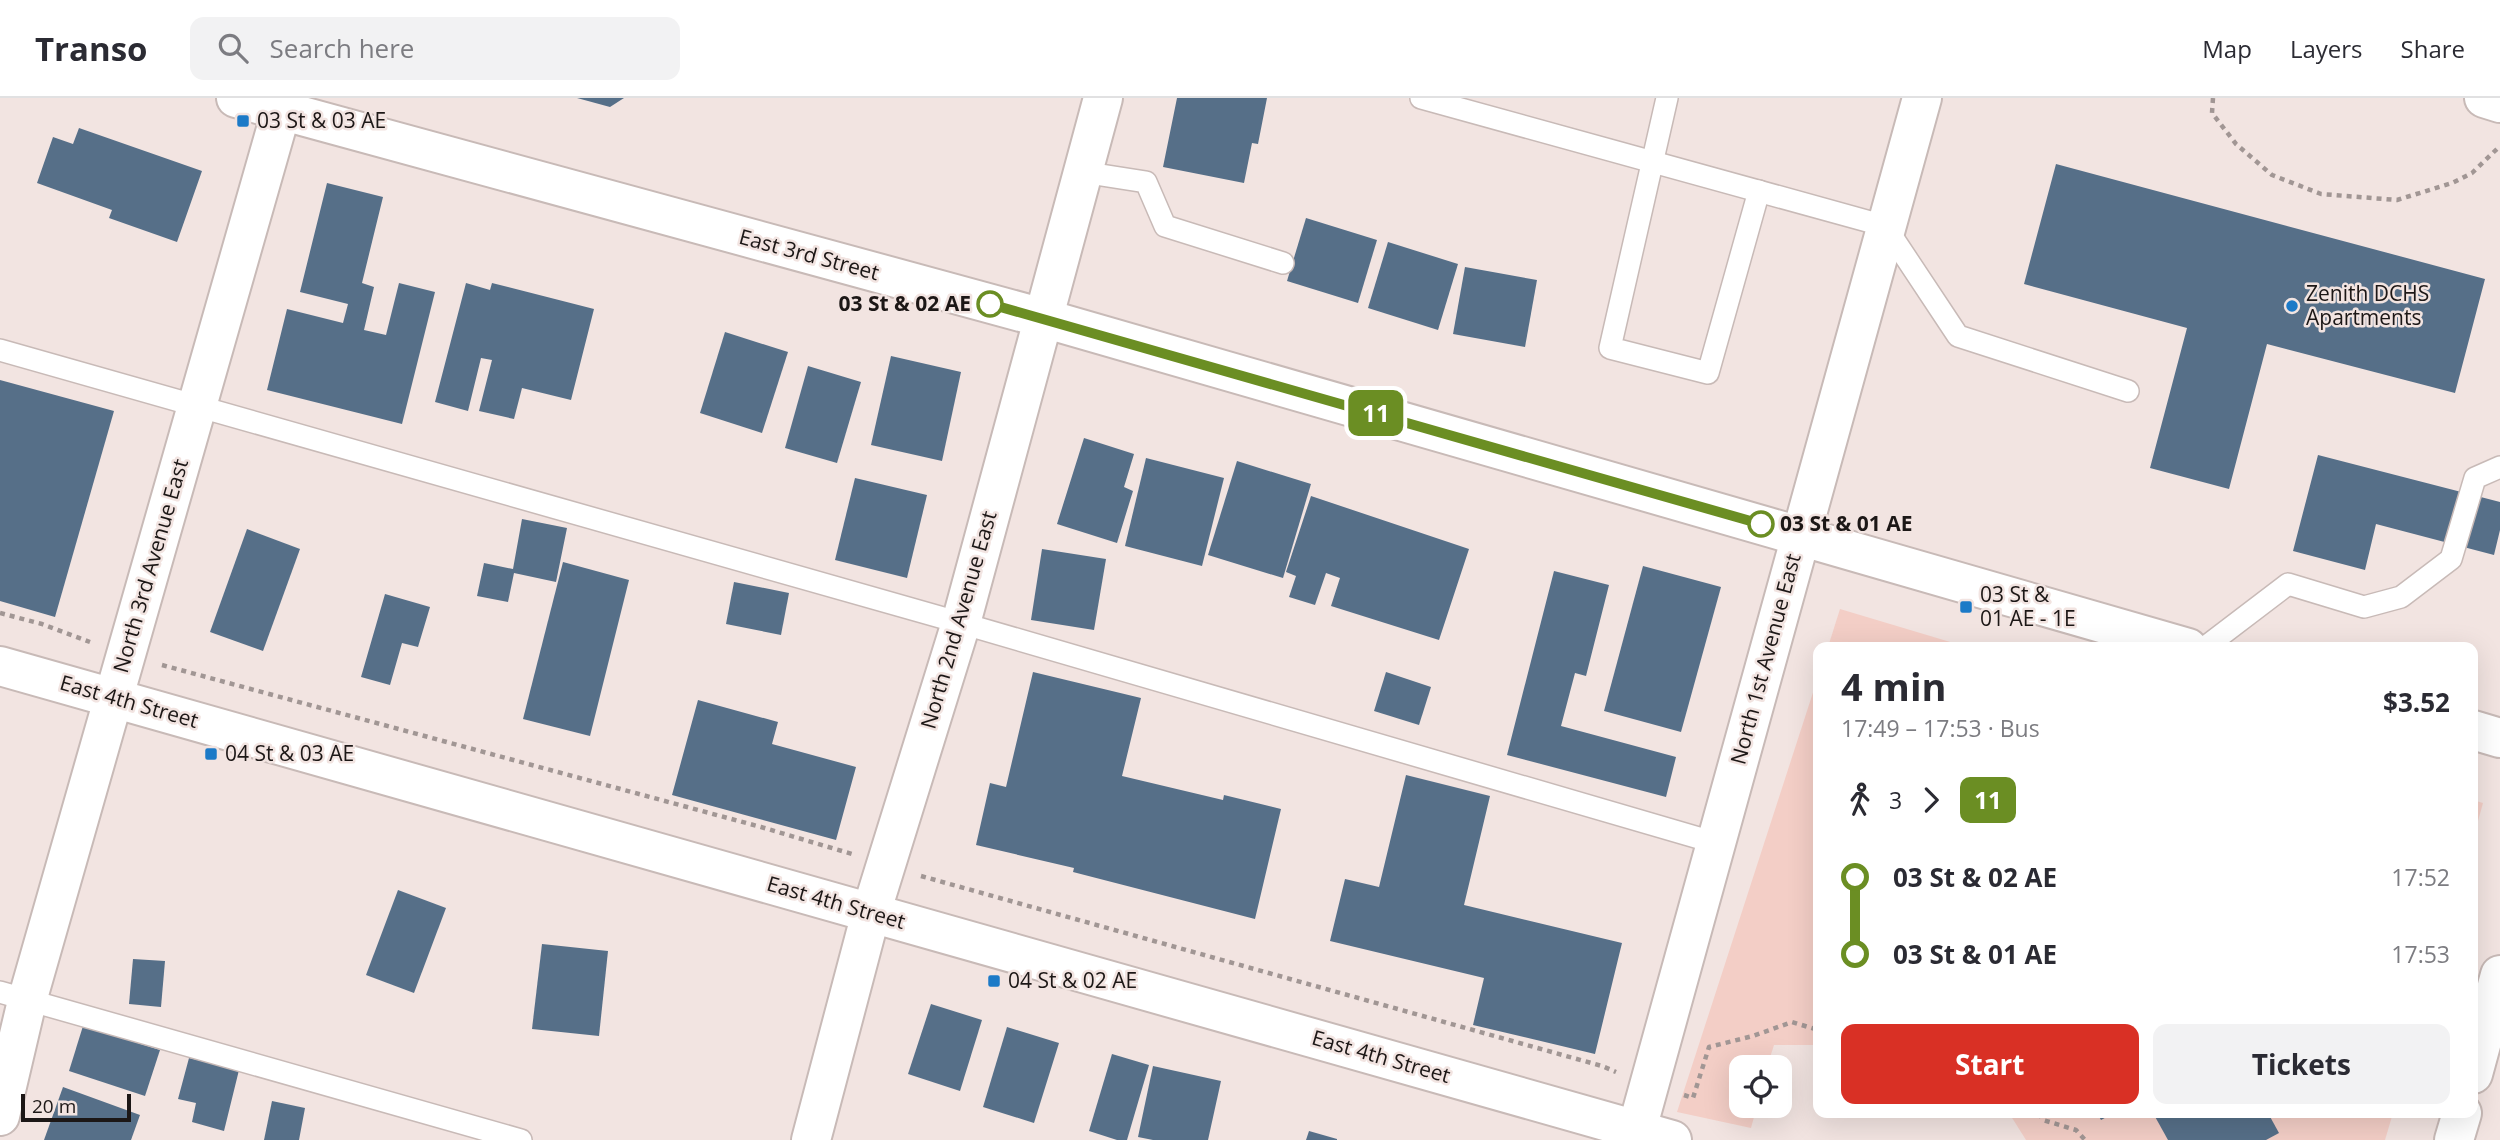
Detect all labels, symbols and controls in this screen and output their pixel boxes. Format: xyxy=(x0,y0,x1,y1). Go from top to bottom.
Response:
search box xyxy=(190,17,680,80)
text: Transo xyxy=(35,26,148,71)
icon: search xyxy=(214,29,252,67)
text: Search here xyxy=(270,30,414,66)
text: Map xyxy=(2202,32,2252,65)
text: Layers xyxy=(2290,32,2363,65)
text: Share xyxy=(2401,32,2465,65)
place label: 03 St & 03 AE xyxy=(257,106,386,134)
marker: 03 St & 03 AE xyxy=(235,113,251,129)
street label: East 3rd Street xyxy=(736,222,882,286)
place label: Zenith DCHS Apartments xyxy=(2306,279,2429,331)
place label: 03 St & 02 AE xyxy=(838,289,971,317)
marker: 03 St & 02 AE xyxy=(977,291,1003,317)
marker: Zenith DCHS Apartments xyxy=(2284,298,2300,314)
line badge: 11 xyxy=(1344,390,1408,436)
text: 11 xyxy=(1362,396,1390,429)
street label: North 3rd Avenue East xyxy=(106,456,194,676)
street label: North 2nd Avenue East xyxy=(914,508,1003,732)
place label: 03 St & 01 AE xyxy=(1780,509,1913,537)
marker: 03 St & 01 AE xyxy=(1748,511,1774,537)
street label: North 1st Avenue East xyxy=(1723,550,1807,767)
place label: 03 St & 01 AE - 1E xyxy=(1980,580,2076,632)
marker: 03 St & 01 AE - 1E xyxy=(1958,599,1974,615)
text: 4 min xyxy=(1841,660,1946,712)
street label: East 4th Street xyxy=(57,668,202,734)
text: $3.52 xyxy=(2383,684,2450,720)
text: 17:49 – 17:53 · Bus xyxy=(1841,712,2040,744)
place label: 04 St & 03 AE xyxy=(225,739,354,767)
marker: 04 St & 03 AE xyxy=(203,746,219,762)
icon: walk xyxy=(1841,781,1879,819)
icon: forward xyxy=(1912,781,1950,819)
text: 11 xyxy=(1974,783,2002,816)
text: 3 xyxy=(1889,784,1902,816)
text: 03 St & 02 AE xyxy=(1893,859,2057,895)
text: 17:52 xyxy=(2391,861,2450,893)
street label: East 4th Street xyxy=(764,869,909,935)
text: 03 St & 01 AE xyxy=(1893,936,2057,972)
text: 17:53 xyxy=(2391,938,2450,970)
place label: 04 St & 02 AE xyxy=(1008,966,1137,994)
marker: 04 St & 02 AE xyxy=(986,973,1002,989)
street label: East 4th Street xyxy=(1309,1023,1454,1089)
button: Start xyxy=(1841,1024,2139,1104)
button: Tickets xyxy=(2153,1024,2450,1104)
map controls xyxy=(1729,1055,1792,1118)
button: locate xyxy=(1729,1055,1792,1118)
scale bar xyxy=(21,1091,131,1123)
text: 20 m xyxy=(32,1093,76,1119)

